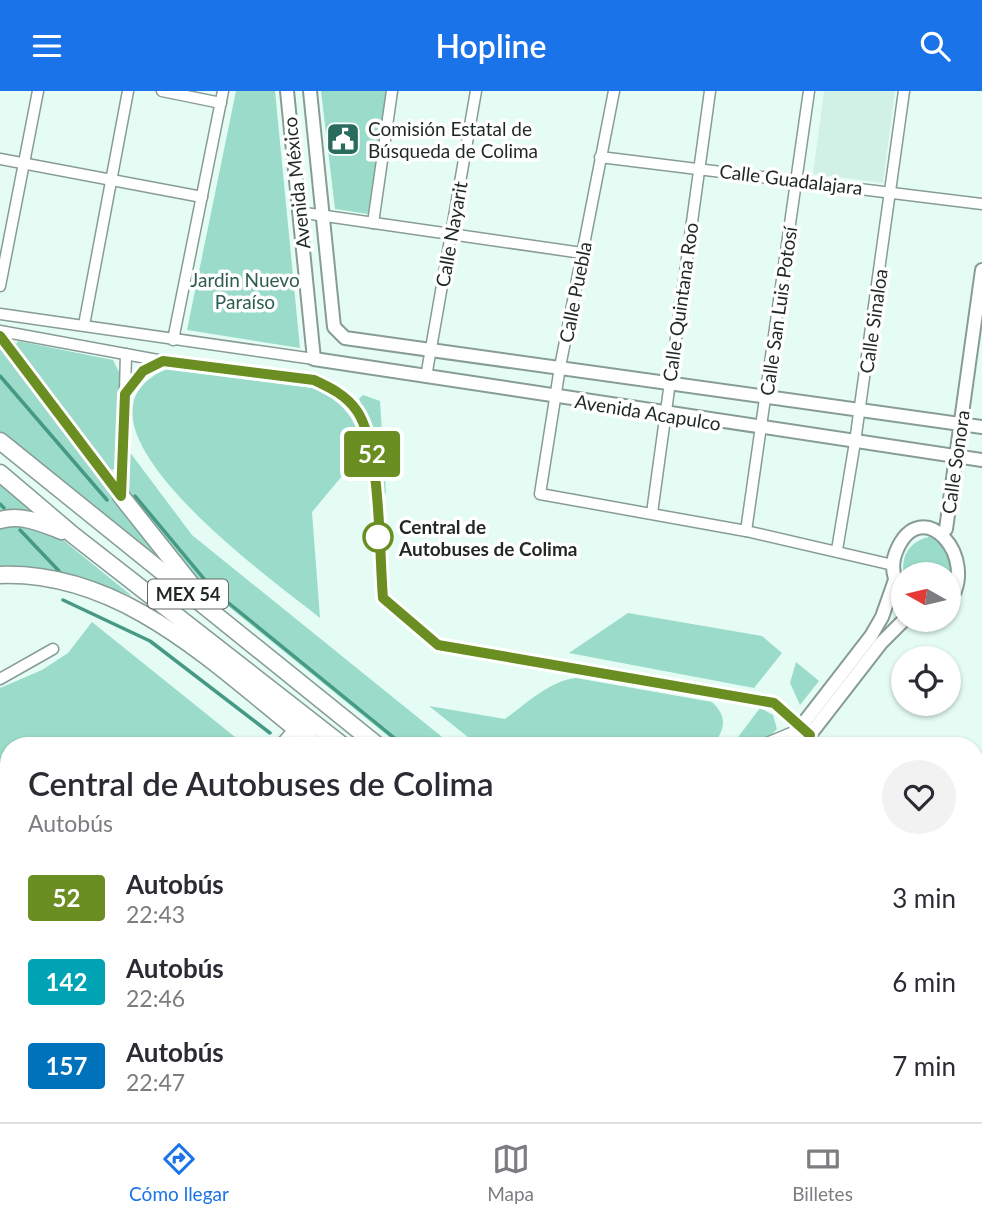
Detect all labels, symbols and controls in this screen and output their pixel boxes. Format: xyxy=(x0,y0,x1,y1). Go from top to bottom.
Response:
text: Hopline xyxy=(435,26,547,65)
icon: menu xyxy=(28,27,66,65)
icon: search xyxy=(916,27,954,65)
street label: Avenida México xyxy=(278,116,314,250)
place label: Comisión Estatal de Búsqueda de Colima xyxy=(368,117,538,162)
public building icon: Comisión Estatal de Búsqueda de Colima xyxy=(324,120,362,158)
street label: Calle Guadalajara xyxy=(718,159,864,199)
street label: Calle Nayarit xyxy=(430,179,472,289)
street label: Calle Quintana Roo xyxy=(657,221,703,383)
street label: Calle San Luis Potosí xyxy=(755,224,801,397)
street label: Calle Puebla xyxy=(554,239,596,345)
street label: Calle Sinaloa xyxy=(854,267,892,375)
park label: Jardin Nuevo Paraíso xyxy=(190,268,300,313)
street label: Avenida Acapulco xyxy=(573,389,723,435)
street label: Calle Sonora xyxy=(936,409,974,515)
line badge: 52 xyxy=(340,431,404,477)
text: 52 xyxy=(358,439,386,468)
place label: Central de Autobuses de Colima xyxy=(398,515,578,560)
marker: Central de Autobuses de Colima xyxy=(363,522,393,552)
north arrow xyxy=(891,562,961,632)
map controls xyxy=(891,562,961,716)
road number: MEX 54 xyxy=(148,580,228,609)
button: locate xyxy=(891,646,961,716)
button: heart xyxy=(882,760,956,834)
text: Central de Autobuses de Colima xyxy=(28,763,494,803)
text: Autobús xyxy=(28,809,113,837)
text: Autobús xyxy=(126,868,224,900)
text: 3 min xyxy=(892,882,956,914)
text: 52 xyxy=(53,883,80,912)
text: 22:43 xyxy=(126,900,185,928)
text: Autobús xyxy=(126,952,224,984)
text: 6 min xyxy=(892,966,956,998)
text: 142 xyxy=(46,967,87,996)
text: 22:46 xyxy=(126,984,185,1012)
text: Autobús xyxy=(126,1036,224,1068)
text: 7 min xyxy=(892,1050,956,1082)
text: 157 xyxy=(46,1051,87,1080)
text: 22:47 xyxy=(126,1068,185,1096)
tab: Cómo llegar xyxy=(129,1140,229,1205)
tab: Mapa xyxy=(487,1140,534,1205)
tab: Billetes xyxy=(792,1140,853,1205)

